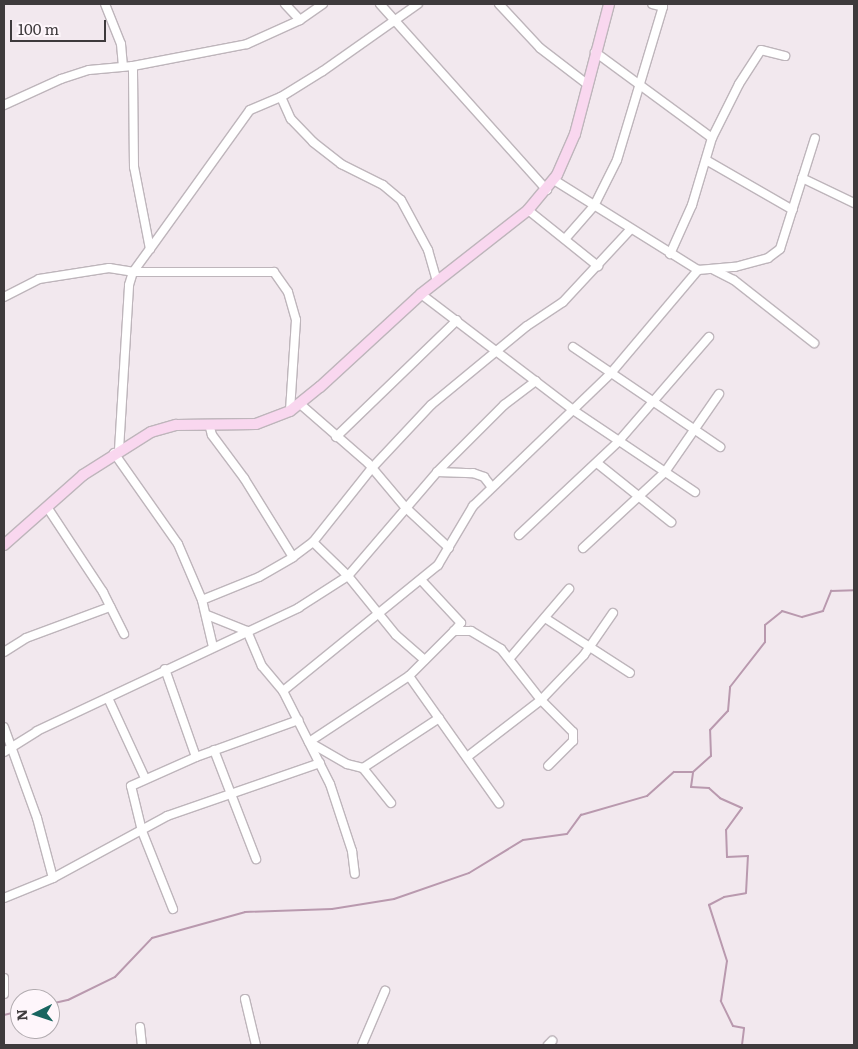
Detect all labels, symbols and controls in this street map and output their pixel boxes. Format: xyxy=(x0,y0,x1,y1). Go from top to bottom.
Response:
scale bar xyxy=(12,10,109,42)
text: 100 m xyxy=(18,17,59,40)
north arrow xyxy=(10,989,60,1039)
text: N xyxy=(11,1008,31,1022)

